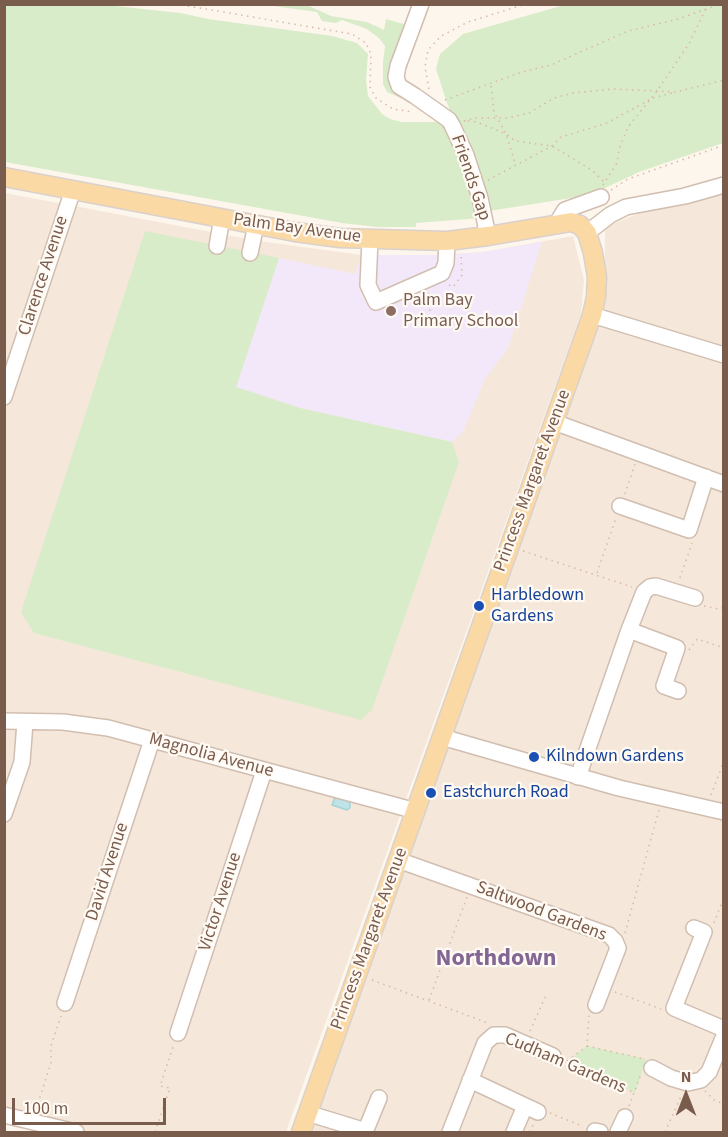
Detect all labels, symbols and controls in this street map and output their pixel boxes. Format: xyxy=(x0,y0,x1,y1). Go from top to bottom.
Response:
street label: Friends Gap xyxy=(445,132,495,224)
street label: Palm Bay Avenue xyxy=(232,209,362,249)
street label: Clarence Avenue xyxy=(14,213,74,339)
place label: Palm Bay Primary School xyxy=(403,290,518,332)
marker: Palm Bay Primary School xyxy=(384,304,398,318)
street label: Princess Margaret Avenue xyxy=(490,387,576,575)
place label: Harbledown Gardens xyxy=(491,585,584,628)
marker: Harbledown Gardens xyxy=(472,599,486,613)
street label: Magnolia Avenue xyxy=(146,729,276,783)
place label: Kilndown Gardens xyxy=(546,746,684,768)
marker: Kilndown Gardens xyxy=(527,750,541,764)
place label: Eastchurch Road xyxy=(443,782,569,804)
marker: Eastchurch Road xyxy=(424,786,438,800)
street label: David Avenue xyxy=(82,820,134,924)
street label: Princess Margaret Avenue xyxy=(327,845,413,1033)
street label: Victor Avenue xyxy=(195,850,247,954)
street label: Saltwood Gardens xyxy=(473,877,609,947)
district label: Northdown xyxy=(436,946,556,974)
street label: Cudham Gardens xyxy=(501,1029,629,1099)
north arrow xyxy=(656,1065,716,1125)
text: N xyxy=(681,1066,691,1088)
scale bar xyxy=(15,1086,170,1124)
text: 100 m xyxy=(23,1096,68,1121)

